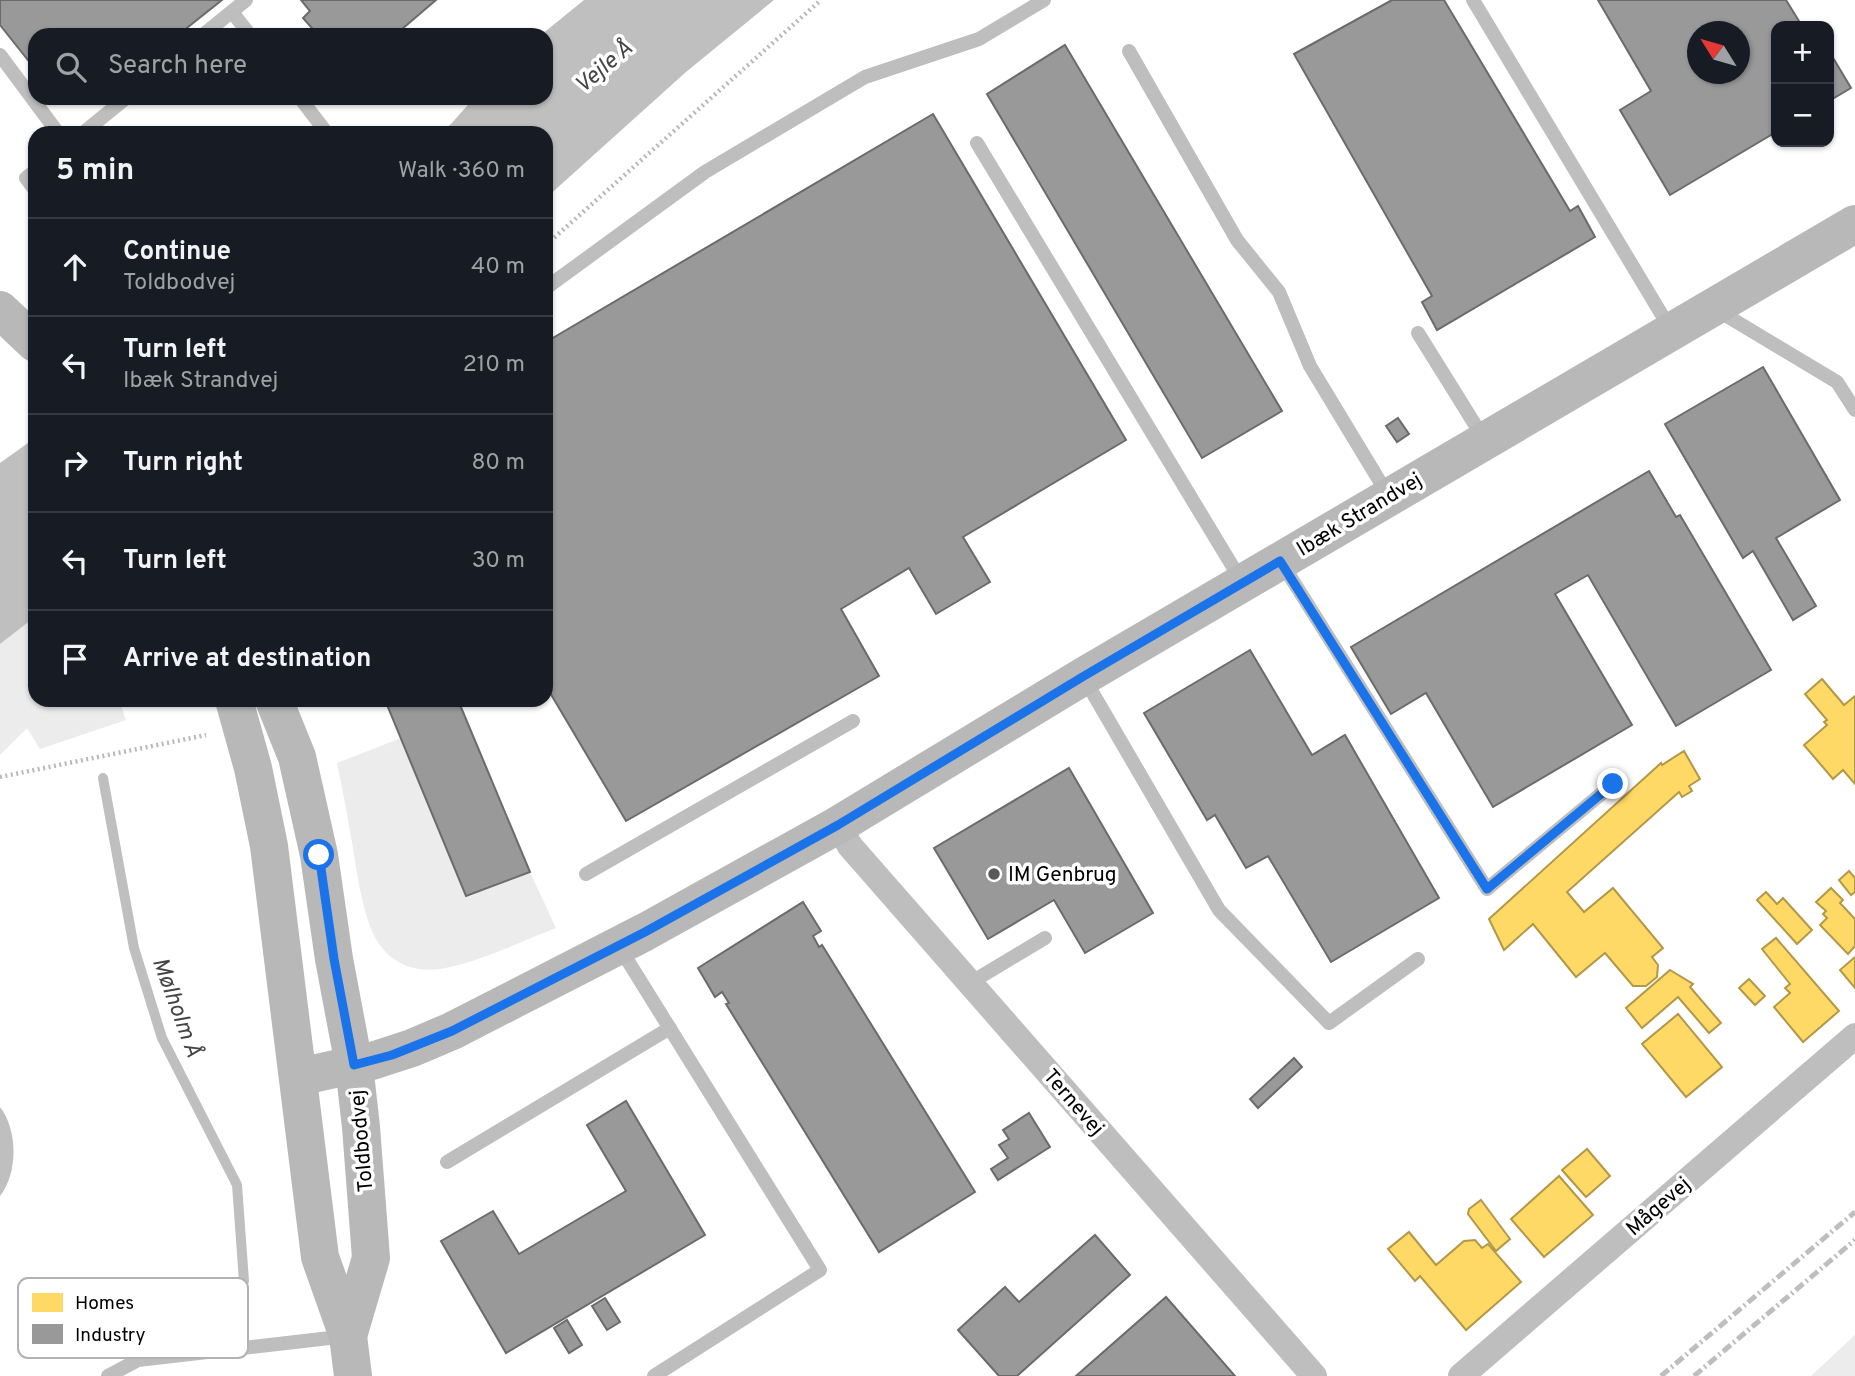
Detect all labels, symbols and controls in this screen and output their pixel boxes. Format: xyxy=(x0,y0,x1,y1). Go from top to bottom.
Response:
north arrow xyxy=(1687,21,1750,84)
map controls xyxy=(1771,21,1834,147)
button: + xyxy=(1771,21,1834,84)
search box xyxy=(28,28,553,105)
water label: Vejle Å xyxy=(569,34,640,101)
icon: search xyxy=(52,48,90,86)
text: Search here xyxy=(108,50,247,83)
button: − xyxy=(1771,84,1834,147)
text: 5 min xyxy=(56,153,134,190)
text: Walk · 360 m xyxy=(398,157,525,186)
text: Continue xyxy=(123,236,231,269)
icon: ahead xyxy=(56,248,94,286)
text: 40 m xyxy=(471,253,525,282)
text: Toldbodvej xyxy=(123,269,235,298)
text: Turn left xyxy=(123,334,227,367)
icon: left xyxy=(56,346,94,384)
text: 210 m xyxy=(463,351,525,380)
text: Ibæk Strandvej xyxy=(123,367,278,396)
icon: right xyxy=(56,444,94,482)
text: Turn right xyxy=(123,447,243,480)
text: 80 m xyxy=(472,449,525,478)
street label: Ibæk Strandvej xyxy=(1292,467,1428,563)
icon: left xyxy=(56,542,94,580)
text: Turn left xyxy=(123,545,227,578)
text: 30 m xyxy=(472,547,525,576)
icon: arrive xyxy=(56,640,94,678)
text: Arrive at destination xyxy=(123,643,371,676)
route end xyxy=(1597,768,1628,799)
route start xyxy=(303,839,334,870)
place label: IM Genbrug xyxy=(1008,862,1117,889)
marker: IM Genbrug xyxy=(986,866,1002,882)
water label: Mølholm Å xyxy=(144,953,208,1062)
street label: Ternevej xyxy=(1036,1064,1109,1142)
street label: Toldbodvej xyxy=(345,1089,380,1193)
street label: Mågevej xyxy=(1621,1172,1697,1243)
legend xyxy=(18,1278,248,1358)
text: Homes xyxy=(75,1292,134,1316)
text: Industry xyxy=(75,1324,145,1348)

